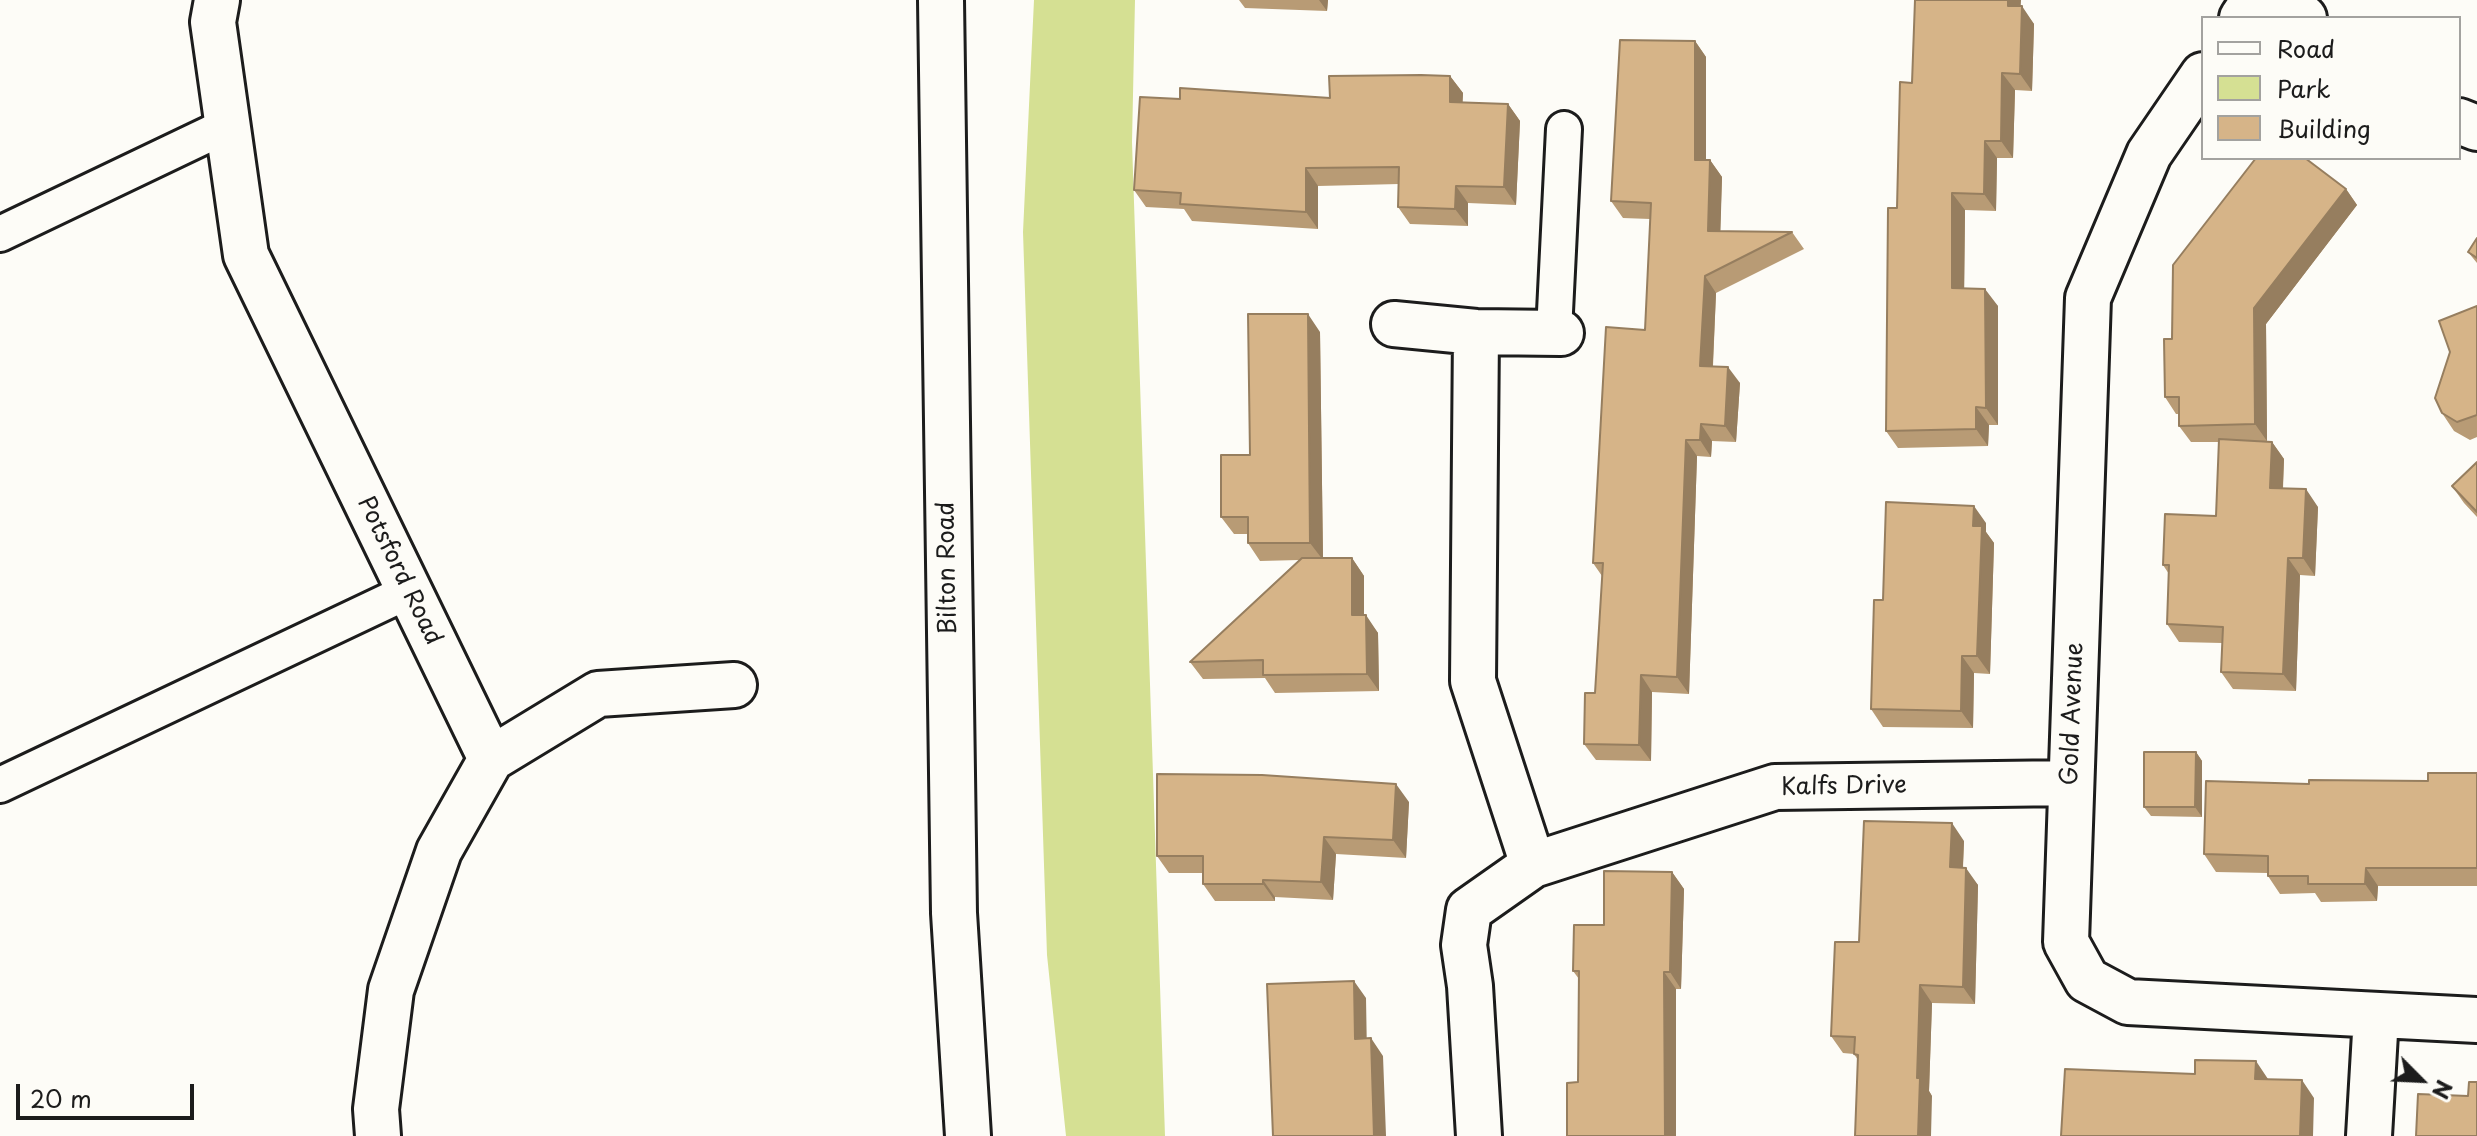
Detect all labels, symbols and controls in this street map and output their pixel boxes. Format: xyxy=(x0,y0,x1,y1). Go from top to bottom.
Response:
legend xyxy=(2201,16,2461,160)
text: Road xyxy=(2277,30,2335,66)
text: Park xyxy=(2277,70,2331,106)
text: Building xyxy=(2277,110,2371,146)
street label: Potsford Road xyxy=(351,492,447,650)
street label: Bilton Road xyxy=(932,501,964,635)
street label: Gold Avenue xyxy=(2056,642,2090,786)
street label: Kalfs Drive xyxy=(1781,772,1907,802)
north arrow xyxy=(2381,1040,2461,1120)
scale bar xyxy=(20,1068,198,1118)
text: N xyxy=(2425,1075,2462,1105)
text: 20 m xyxy=(30,1080,92,1116)

